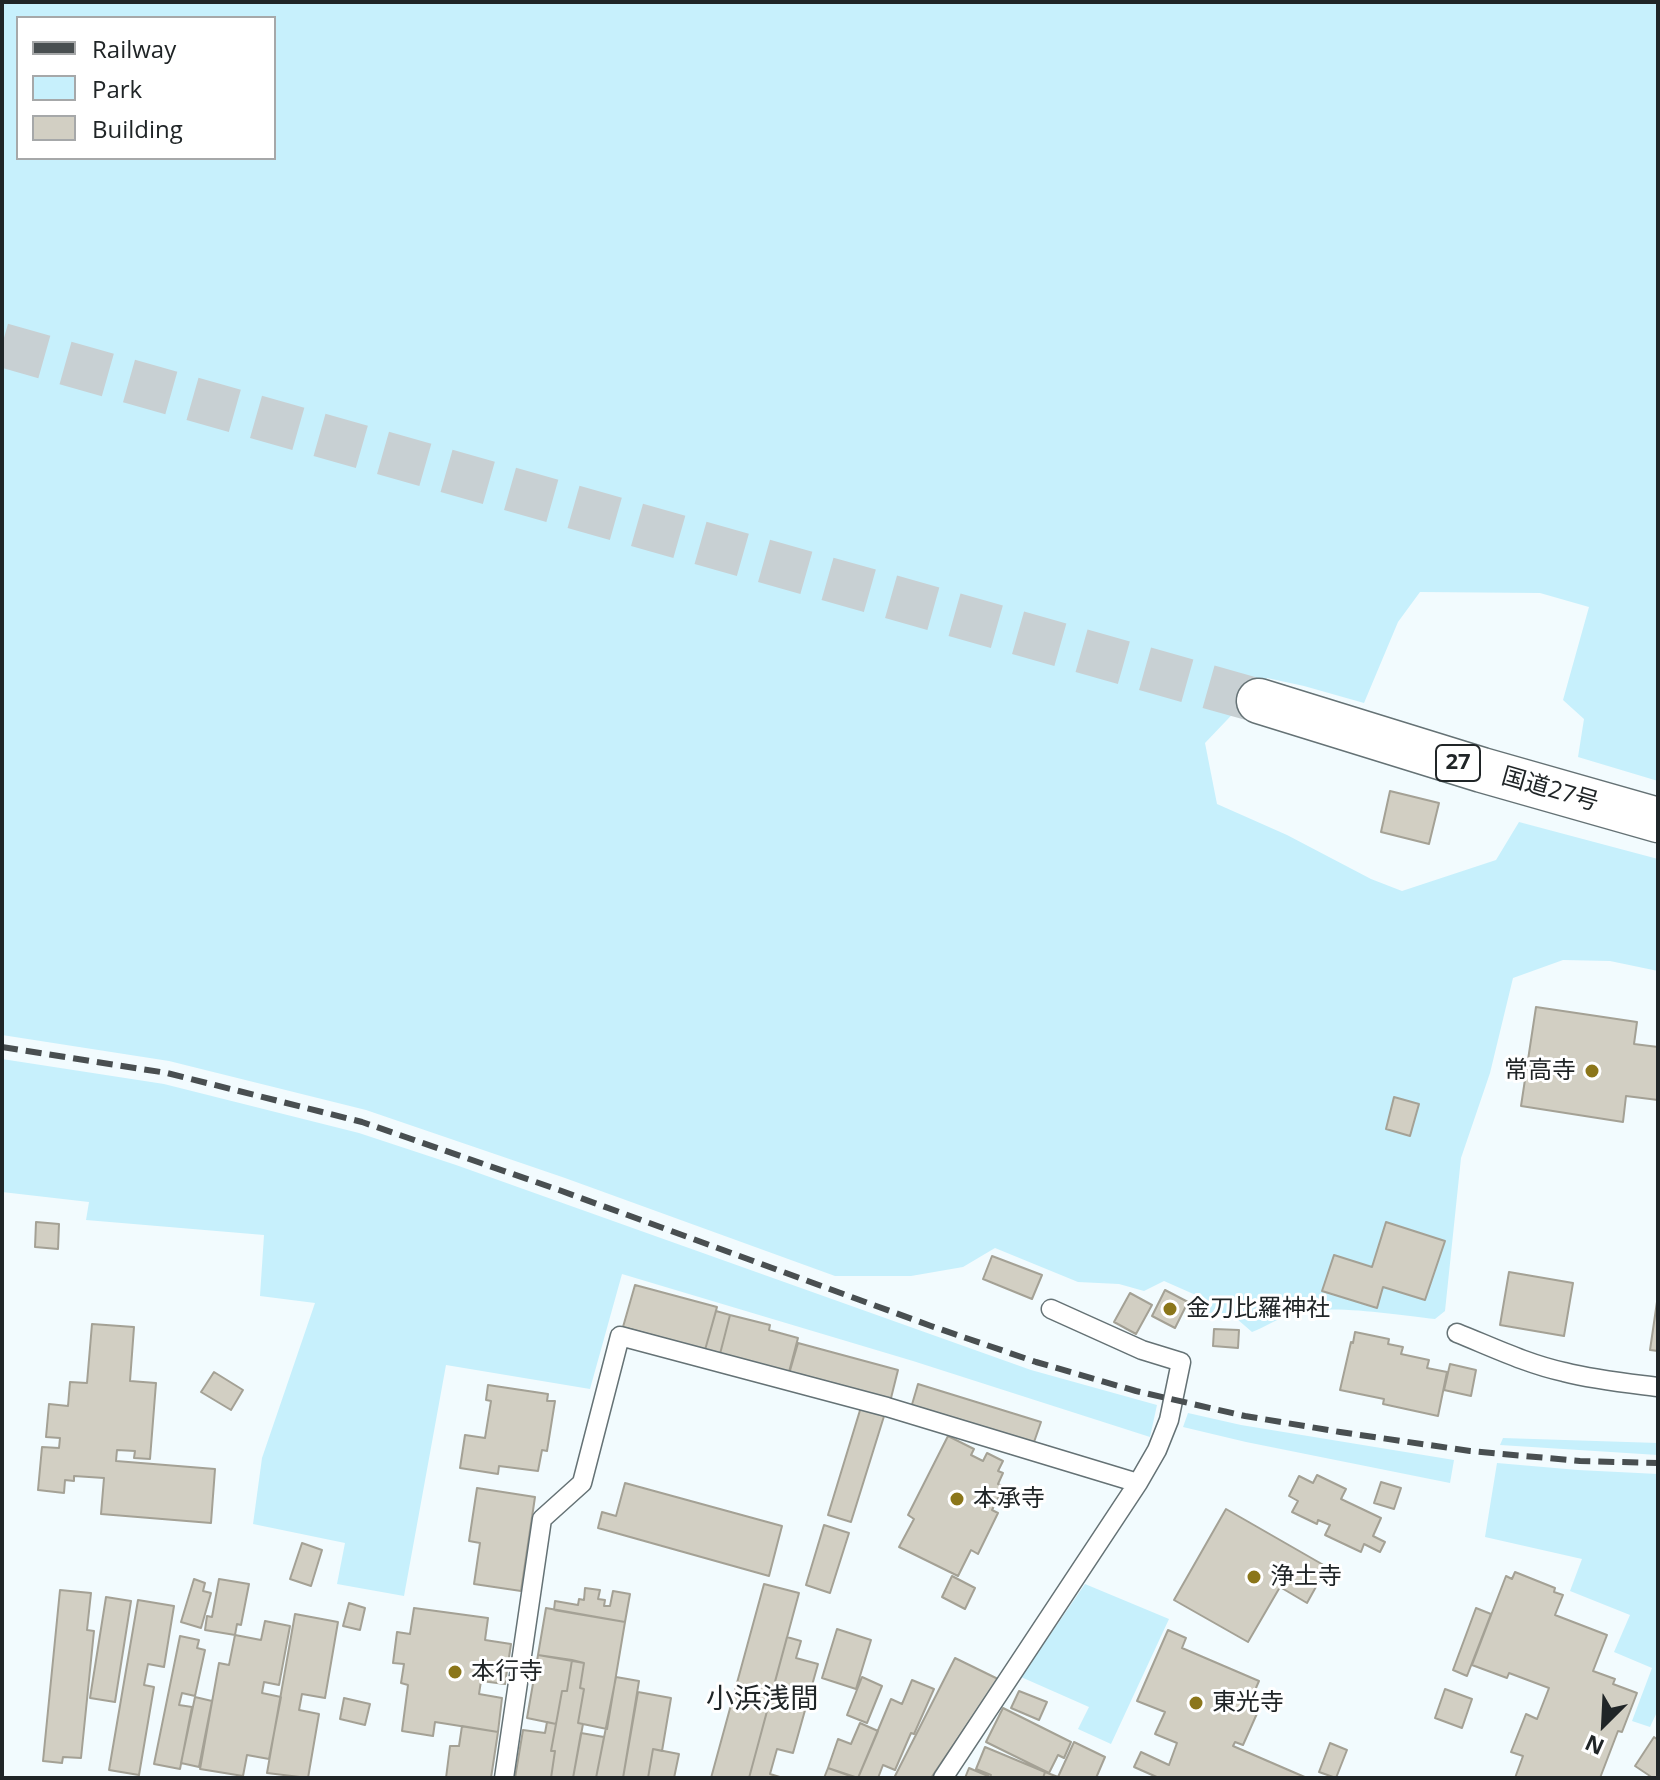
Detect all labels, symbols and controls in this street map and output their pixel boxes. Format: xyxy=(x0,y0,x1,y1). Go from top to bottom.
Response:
legend xyxy=(16,16,276,160)
text: Railway xyxy=(92,32,176,65)
text: Park xyxy=(92,72,142,105)
text: Building xyxy=(92,112,183,145)
road number: 27 xyxy=(1436,745,1480,781)
street label: 国道27号 xyxy=(1498,762,1602,818)
place label: 常高寺 xyxy=(1504,1057,1576,1085)
marker: 常高寺 xyxy=(1583,1062,1601,1080)
place label: 金刀比羅神社 xyxy=(1186,1295,1330,1323)
marker: 金刀比羅神社 xyxy=(1161,1300,1179,1318)
place label: 本承寺 xyxy=(973,1485,1045,1513)
marker: 本承寺 xyxy=(948,1490,966,1508)
place label: 浄土寺 xyxy=(1270,1563,1342,1591)
marker: 浄土寺 xyxy=(1245,1568,1263,1586)
place label: 本行寺 xyxy=(471,1658,543,1686)
marker: 本行寺 xyxy=(446,1663,464,1681)
district label: 小浜浅間 xyxy=(706,1683,818,1717)
north arrow xyxy=(1564,1684,1644,1764)
place label: 東光寺 xyxy=(1212,1689,1284,1717)
marker: 東光寺 xyxy=(1187,1694,1205,1712)
text: N xyxy=(1580,1729,1609,1763)

